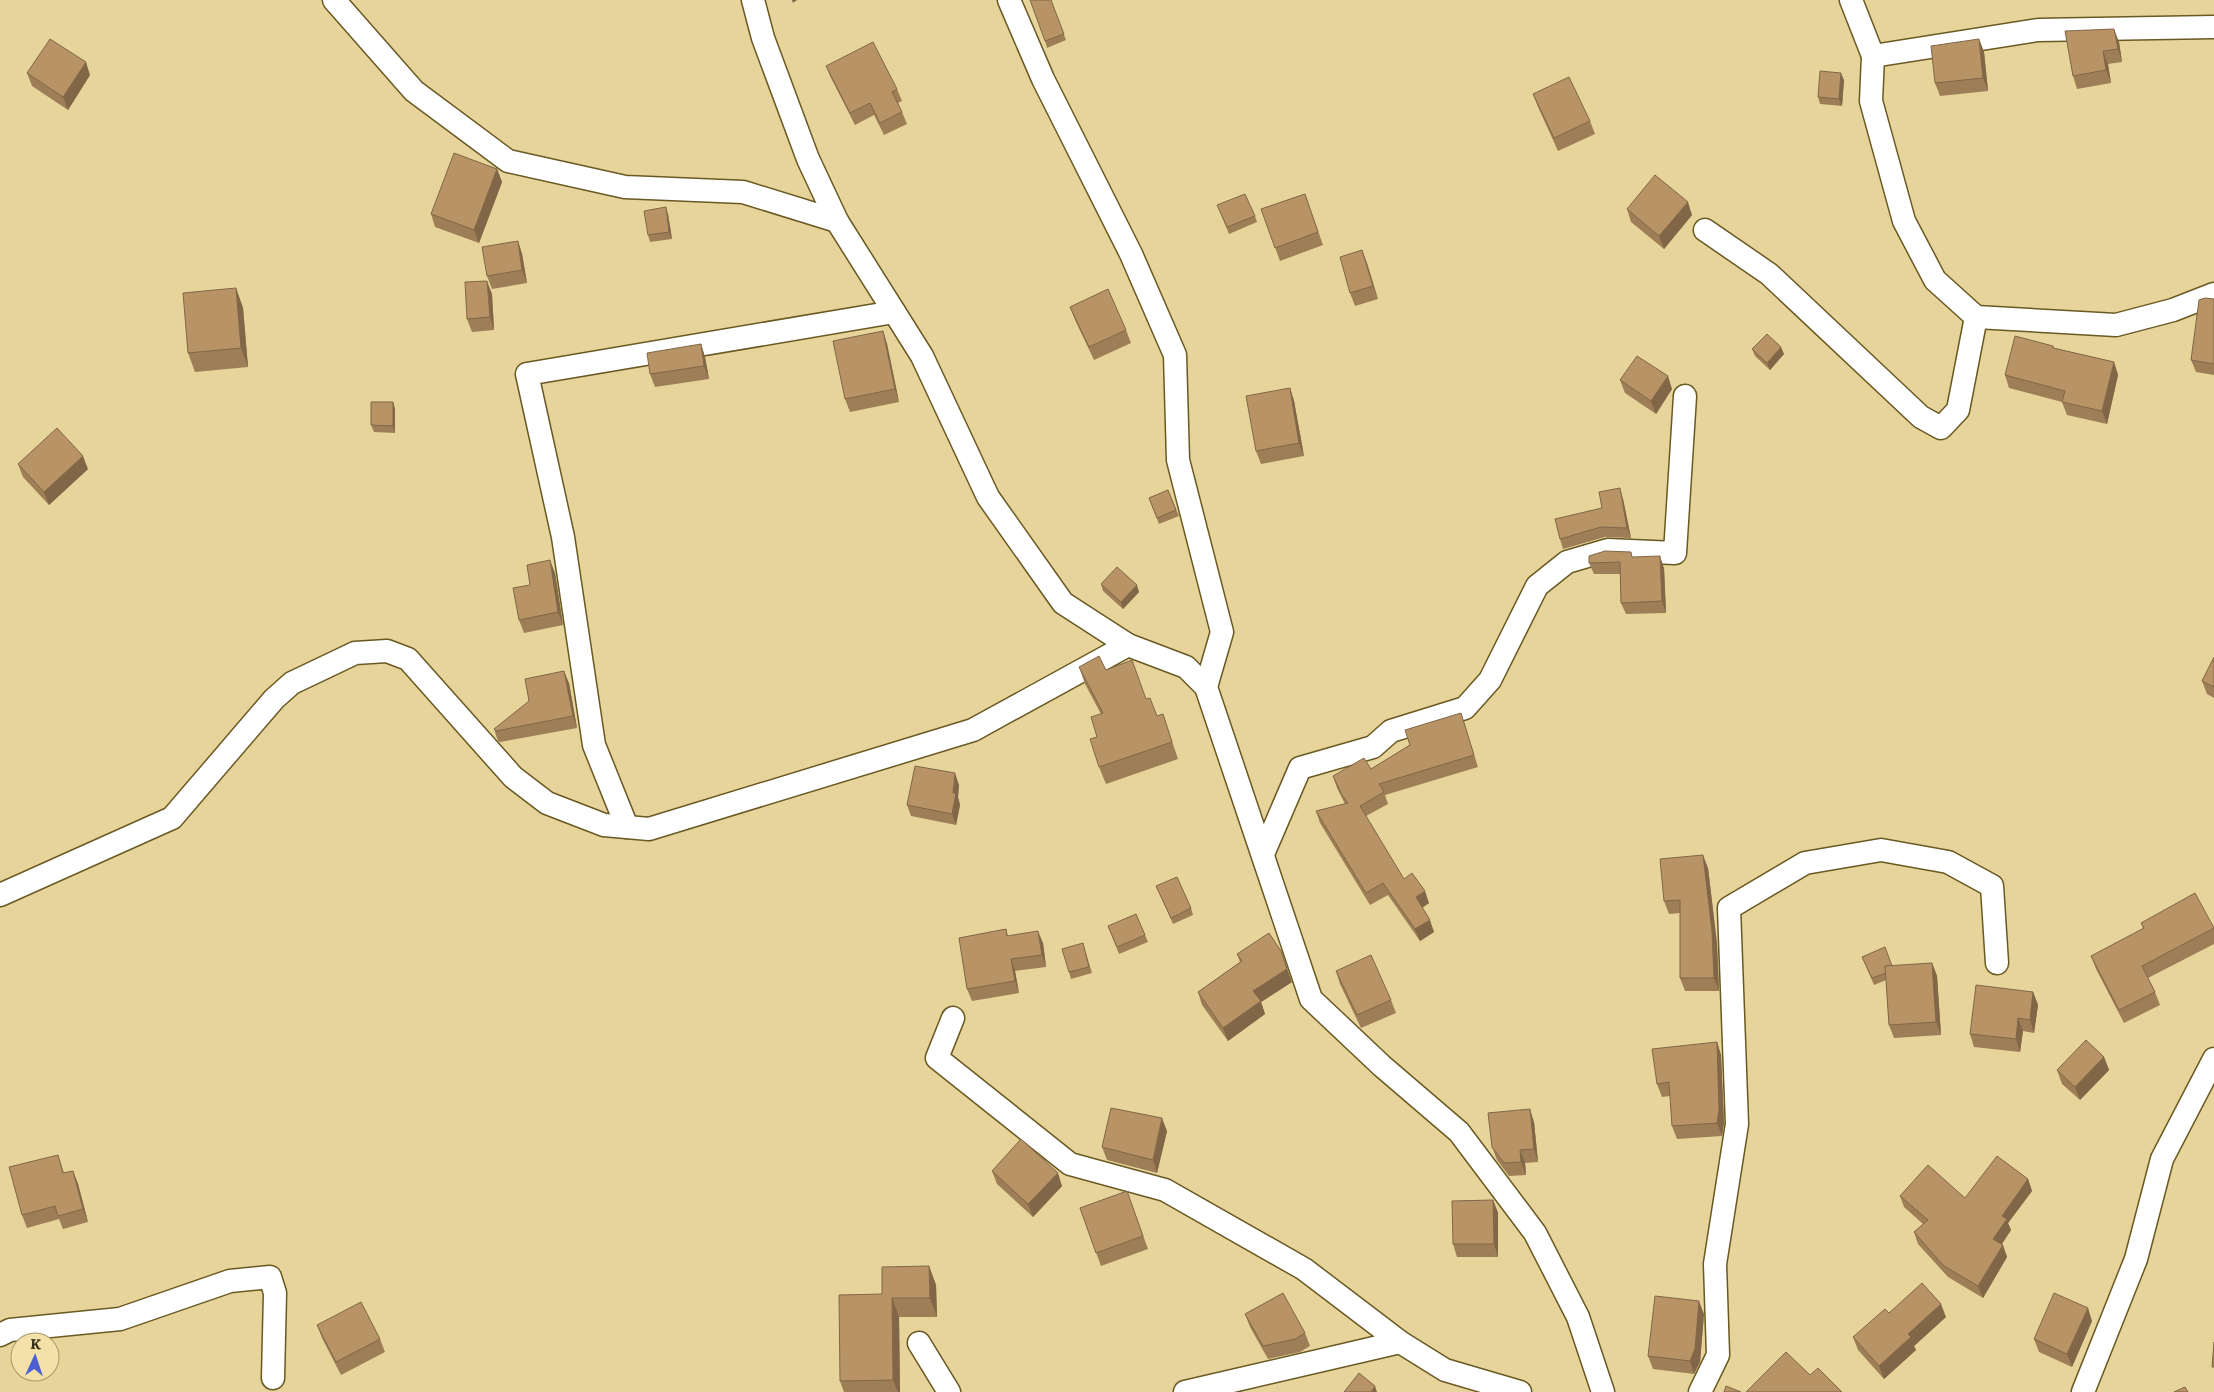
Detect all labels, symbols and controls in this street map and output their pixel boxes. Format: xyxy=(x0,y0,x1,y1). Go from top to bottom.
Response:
north arrow xyxy=(10,1332,60,1382)
text: K xyxy=(30,1333,42,1353)

